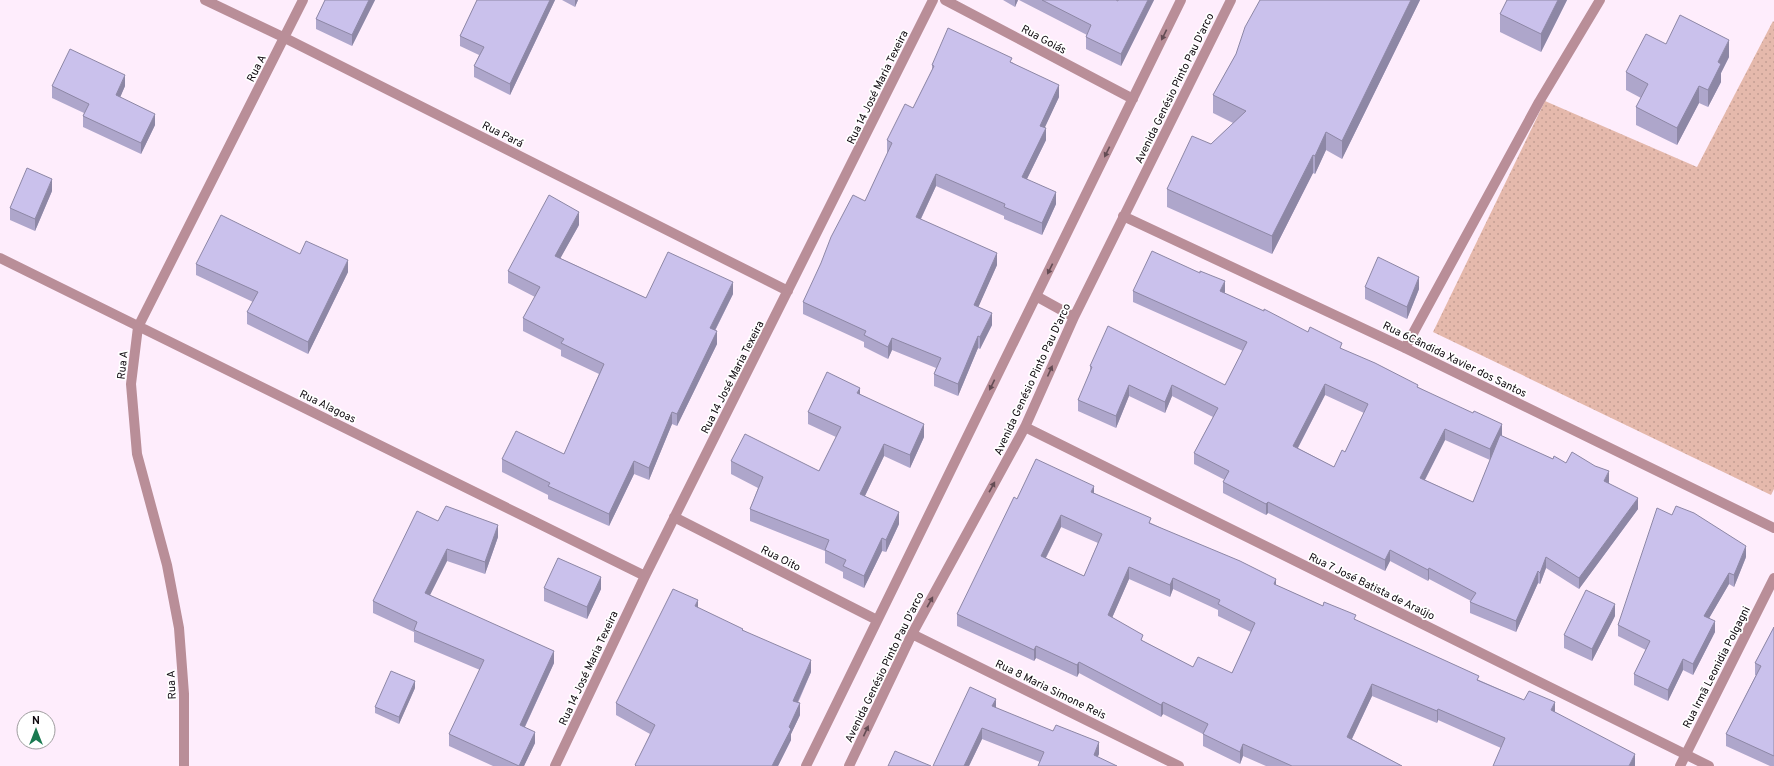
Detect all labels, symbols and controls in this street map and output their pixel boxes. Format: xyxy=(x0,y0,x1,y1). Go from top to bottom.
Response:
street label: Avenida Genésio Pinto Pau D'arco xyxy=(1132,11,1218,166)
street label: Rua Goiás xyxy=(1019,22,1069,58)
street label: Rua 14 José Maria Texeira xyxy=(844,28,912,147)
one-way arrow xyxy=(1161,29,1167,41)
street label: Rua A xyxy=(244,52,270,84)
street label: Rua Pará xyxy=(480,119,526,151)
one-way arrow xyxy=(1104,146,1110,158)
one-way arrow xyxy=(1046,263,1053,274)
street label: Avenida Genésio Pinto Pau D'arco xyxy=(991,301,1074,458)
street label: Rua 14 José Maria Texeira xyxy=(698,318,768,436)
street label: Rua 6Cândida Xavier dos Santos xyxy=(1380,319,1529,401)
street label: Rua A xyxy=(115,350,131,380)
one-way arrow xyxy=(1047,366,1053,377)
one-way arrow xyxy=(989,380,995,391)
street label: Rua Alagoas xyxy=(297,387,358,427)
one-way arrow xyxy=(989,482,995,493)
street label: Rua Oito xyxy=(758,543,803,575)
street label: Rua 7 José Batista de Araújo xyxy=(1306,550,1437,624)
street label: Avenida Genésio Pinto Pau D'arco xyxy=(842,590,928,745)
one-way arrow xyxy=(926,596,933,607)
street label: Rua Irmã Leonidia Polgagni xyxy=(1680,604,1754,731)
street label: Rua 14 José Maria Texeira xyxy=(556,609,622,728)
street label: Rua 8 Maria Simone Reis xyxy=(993,657,1108,723)
street label: Rua A xyxy=(164,670,180,700)
north arrow xyxy=(16,710,56,750)
text: N xyxy=(32,714,40,728)
one-way arrow xyxy=(863,725,869,736)

